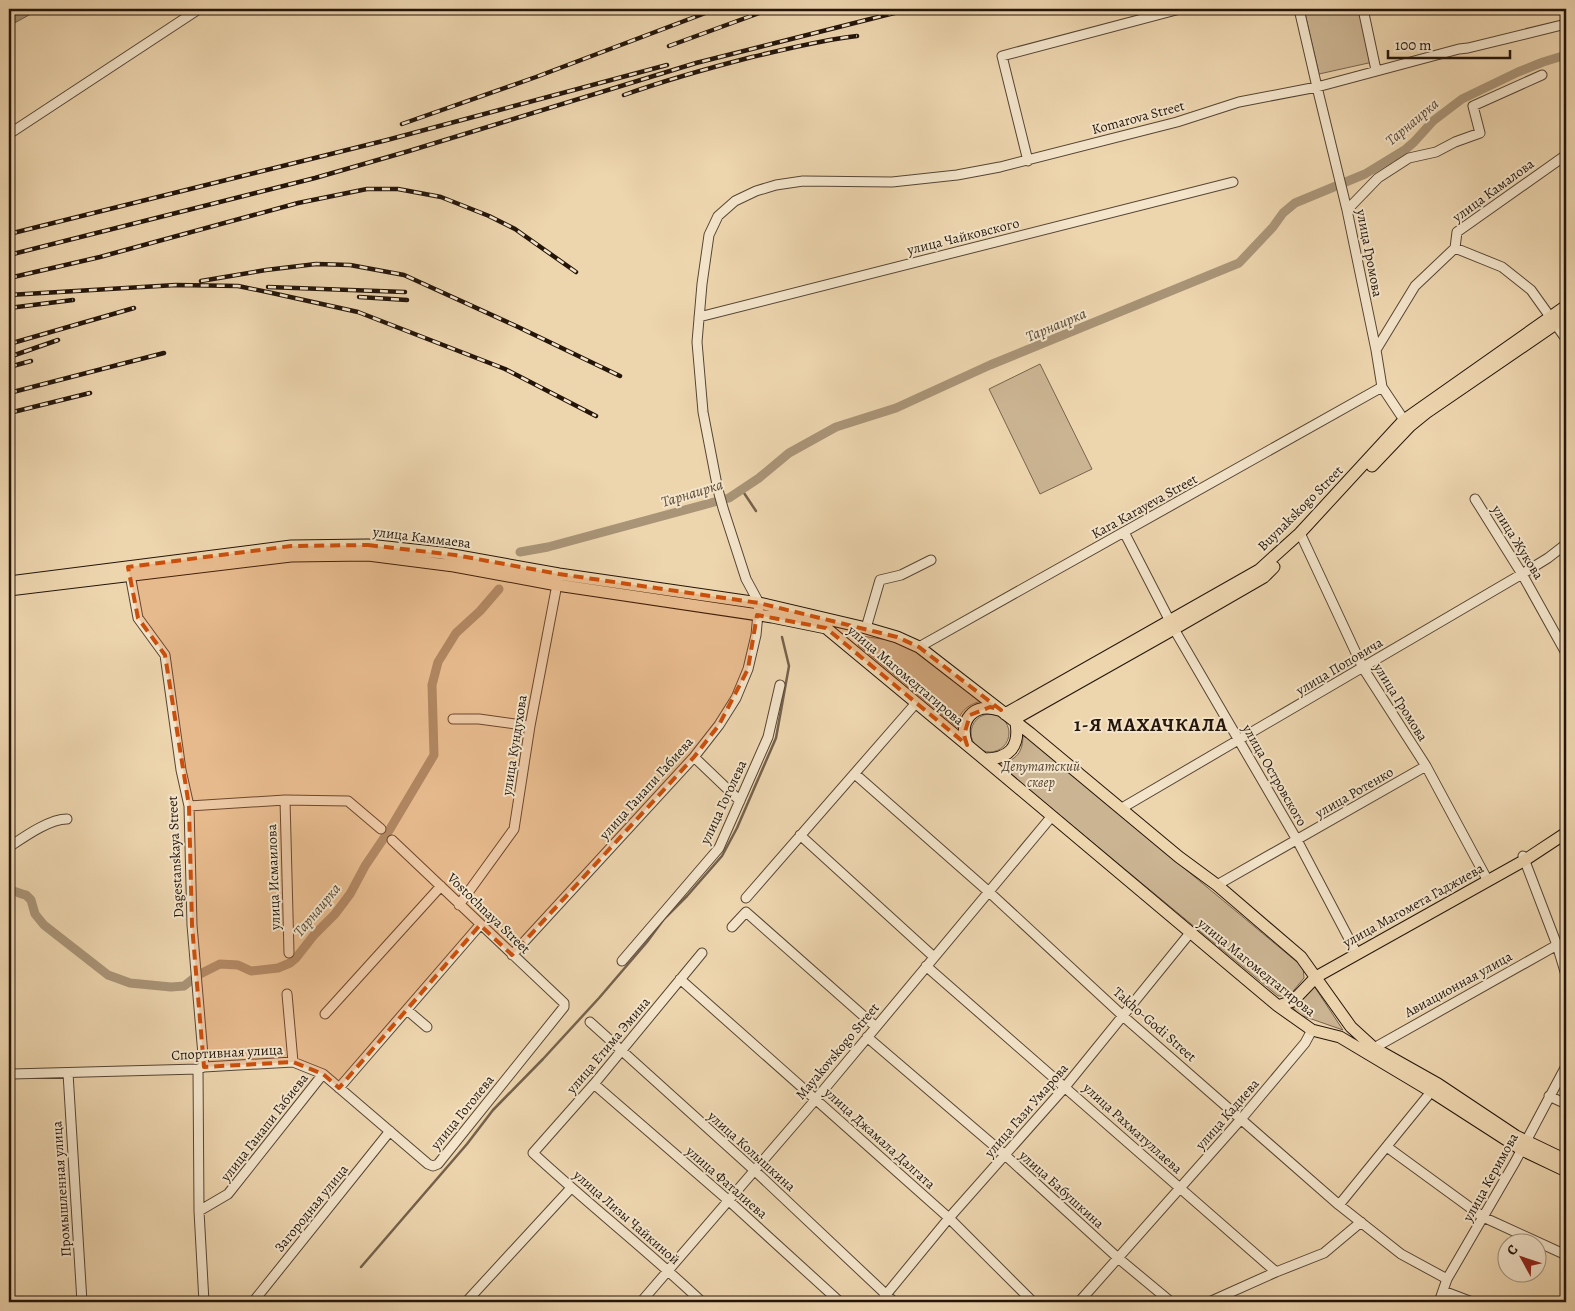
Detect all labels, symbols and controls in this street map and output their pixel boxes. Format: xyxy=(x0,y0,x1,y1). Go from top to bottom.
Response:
scale bar xyxy=(1388,28,1510,60)
text: 100 m xyxy=(1395,35,1432,55)
water label: Тарнаирка xyxy=(1381,94,1443,150)
street label: Komarova Street xyxy=(1090,96,1187,139)
street label: улица Камалова xyxy=(1448,154,1538,227)
street label: улица Громова xyxy=(1352,207,1387,299)
street label: улица Чайковского xyxy=(904,213,1021,260)
water label: Тарнаирка xyxy=(1023,303,1089,347)
street label: Buynakskogo Street xyxy=(1253,461,1348,555)
street label: Kara Karayeva Street xyxy=(1088,469,1201,543)
water label: Тарнаирка xyxy=(659,474,725,512)
street label: улица Жукова xyxy=(1487,501,1548,584)
street label: улица Каммаева xyxy=(371,522,472,553)
street label: улица Магомедтагирова xyxy=(843,620,968,730)
street label: улица Поповича xyxy=(1291,633,1387,700)
street label: улица Громова xyxy=(1368,659,1432,745)
street label: улица Кундухова xyxy=(497,693,532,798)
district label: 1-Я МАХАЧКАЛА xyxy=(1074,712,1228,738)
street label: улица Островского xyxy=(1237,720,1311,830)
street label: улица Ганапи Габиева xyxy=(594,732,698,845)
street label: улица Гоголева xyxy=(695,757,751,848)
park label: Депутатский сквер xyxy=(1001,757,1080,792)
street label: улица Ротенко xyxy=(1311,762,1397,823)
street label: Dagestanskaya Street xyxy=(163,795,188,919)
street label: улица Исмаилова xyxy=(262,823,285,931)
street label: улица Магомета Гаджиева xyxy=(1338,858,1488,953)
street label: Vostochnaya Street xyxy=(442,868,535,958)
water label: Тарнаирка xyxy=(289,879,345,941)
street label: улица Магомедтагирова xyxy=(1193,913,1320,1021)
street label: Авиационная улица xyxy=(1400,947,1516,1022)
street label: Takho-Godi Street xyxy=(1109,983,1201,1066)
street label: улица Етима Эмина xyxy=(562,993,655,1098)
street label: Mayakovskogo Street xyxy=(791,999,884,1104)
street label: Спортивная улица xyxy=(171,1040,284,1065)
street label: улица Гази Умарова xyxy=(980,1059,1073,1162)
street label: улица Ганапи Габиева xyxy=(216,1069,313,1186)
street label: улица Гоголева xyxy=(426,1071,499,1154)
street label: улица Кадиева xyxy=(1191,1074,1264,1155)
street label: улица Рахматуллаева xyxy=(1078,1078,1187,1178)
street label: улица Джамала Далгата xyxy=(819,1083,940,1194)
street label: улица Колышкина xyxy=(703,1106,800,1196)
street label: Промышленная улица xyxy=(47,1120,76,1257)
street label: улица Керимова xyxy=(1458,1129,1523,1226)
street label: улица Фаталиева xyxy=(681,1141,772,1223)
street label: улица Бабушкина xyxy=(1014,1145,1109,1233)
street label: Загородная улица xyxy=(270,1160,353,1256)
street label: улица Лизы Чайкиной xyxy=(569,1165,684,1269)
north arrow xyxy=(1498,1234,1548,1284)
text: С xyxy=(1502,1240,1523,1259)

